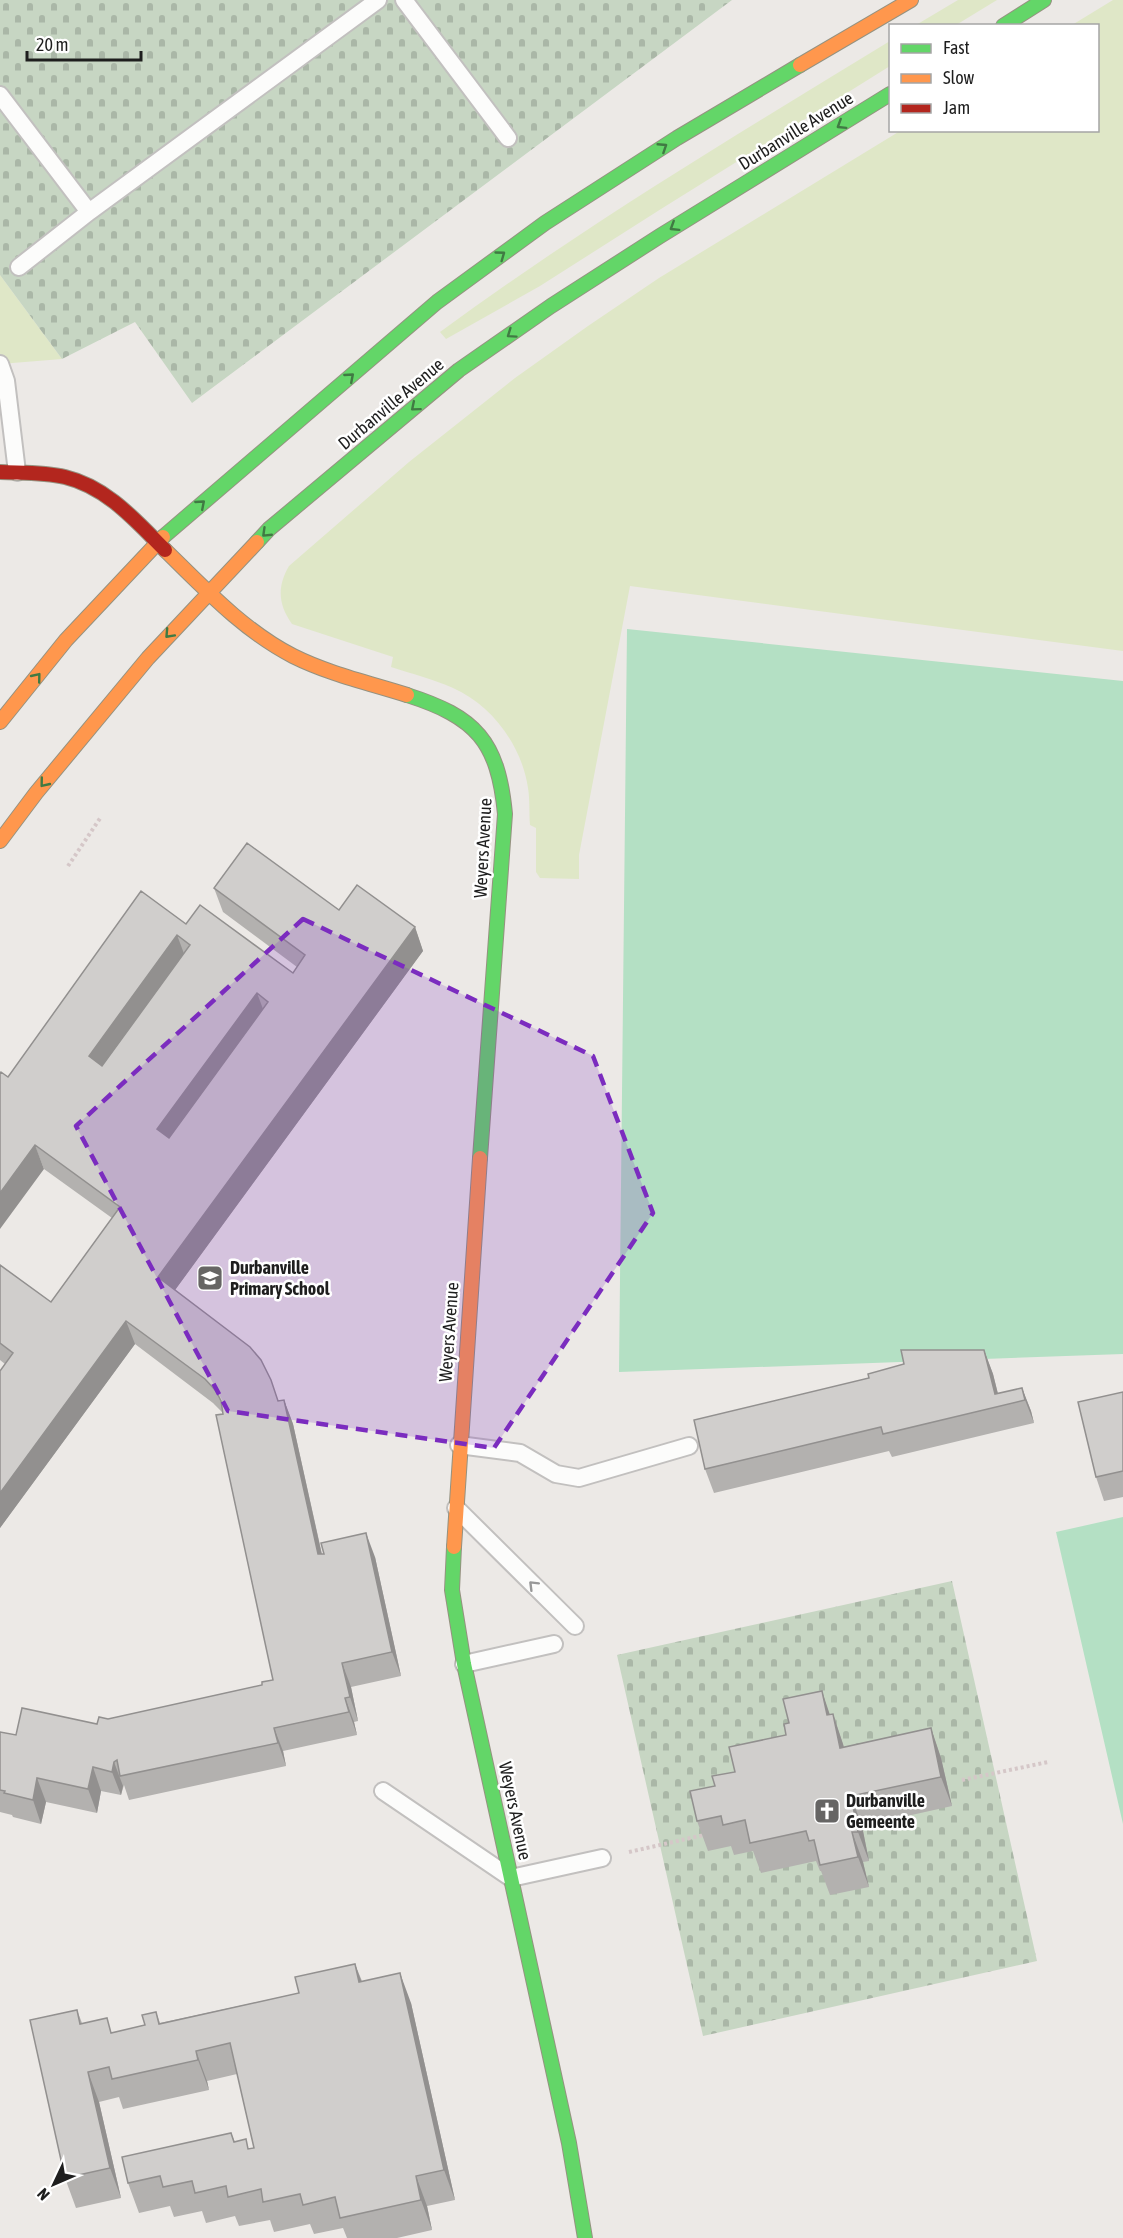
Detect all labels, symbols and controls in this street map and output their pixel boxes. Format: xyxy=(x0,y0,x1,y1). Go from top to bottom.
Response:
scale bar xyxy=(27,24,141,62)
legend xyxy=(889,24,1099,132)
text: 20 m xyxy=(36,34,68,55)
text: Fast xyxy=(943,37,970,58)
text: Slow xyxy=(943,67,974,88)
street label: Durbanville Avenue xyxy=(735,87,857,174)
text: Jam xyxy=(943,97,970,118)
one-way arrow xyxy=(837,117,847,129)
one-way arrow xyxy=(657,143,668,154)
one-way arrow xyxy=(670,219,680,231)
one-way arrow xyxy=(495,251,506,262)
one-way arrow xyxy=(507,327,518,338)
street label: Durbanville Avenue xyxy=(334,353,448,454)
one-way arrow xyxy=(343,373,353,384)
one-way arrow xyxy=(411,400,422,411)
one-way arrow xyxy=(195,500,205,511)
one-way arrow xyxy=(262,526,272,537)
one-way arrow xyxy=(165,627,176,637)
one-way arrow xyxy=(29,673,40,684)
one-way arrow xyxy=(40,776,51,787)
street label: Weyers Avenue xyxy=(469,798,496,898)
place label: Durbanville Primary School xyxy=(230,1257,330,1299)
school or university icon: Durbanville Primary School xyxy=(195,1263,225,1293)
street label: Weyers Avenue xyxy=(435,1281,462,1383)
one-way arrow xyxy=(529,1581,540,1592)
street label: Weyers Avenue xyxy=(495,1760,536,1862)
place label: Durbanville Gemeente xyxy=(846,1790,925,1832)
church icon: Durbanville Gemeente xyxy=(812,1796,842,1826)
north arrow xyxy=(24,2154,84,2214)
text: N xyxy=(33,2185,53,2204)

